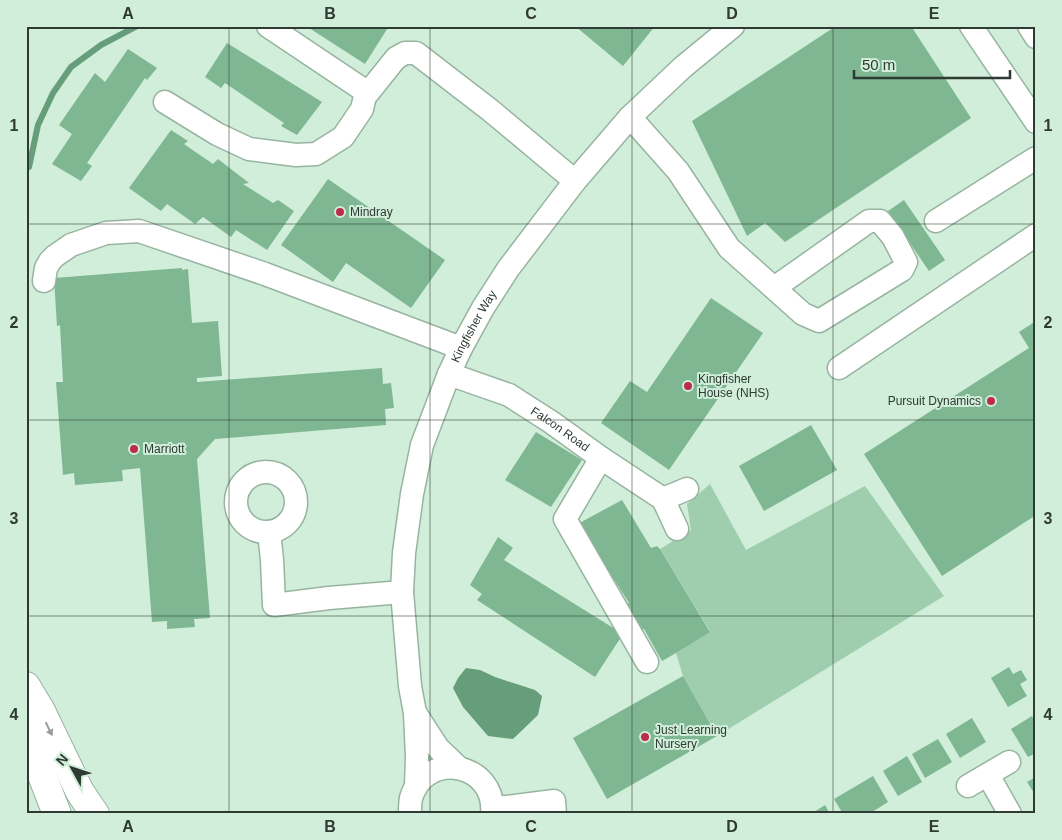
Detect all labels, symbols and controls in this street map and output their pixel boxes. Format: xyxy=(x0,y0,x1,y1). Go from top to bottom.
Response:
text: A xyxy=(122,5,134,22)
text: B xyxy=(324,5,336,22)
text: C xyxy=(525,5,537,22)
text: D xyxy=(726,5,738,22)
text: E xyxy=(929,5,940,22)
scale bar xyxy=(854,48,1011,80)
text: 50 m xyxy=(862,56,895,73)
text: 1 xyxy=(10,117,19,134)
text: 1 xyxy=(1044,117,1053,134)
place label: Mindray xyxy=(350,205,393,219)
marker: Mindray xyxy=(334,206,346,218)
street label: Kingfisher Way xyxy=(448,288,499,365)
text: 2 xyxy=(10,314,19,331)
text: 2 xyxy=(1044,314,1053,331)
place label: Kingfisher House (NHS) xyxy=(698,372,769,400)
marker: Kingfisher House (NHS) xyxy=(682,380,694,392)
place label: Pursuit Dynamics xyxy=(888,394,981,408)
marker: Pursuit Dynamics xyxy=(985,395,997,407)
street label: Falcon Road xyxy=(528,404,592,454)
place label: Marriott xyxy=(144,442,185,456)
marker: Marriott xyxy=(128,443,140,455)
text: 3 xyxy=(10,510,19,527)
text: 3 xyxy=(1044,510,1053,527)
text: 4 xyxy=(10,706,19,723)
text: 4 xyxy=(1044,706,1053,723)
one-way arrow xyxy=(46,722,54,736)
place label: Just Learning Nursery xyxy=(655,723,727,751)
marker: Just Learning Nursery xyxy=(639,731,651,743)
north arrow xyxy=(48,742,98,792)
text: N xyxy=(53,751,71,769)
text: A xyxy=(122,818,134,835)
text: B xyxy=(324,818,336,835)
text: C xyxy=(525,818,537,835)
text: D xyxy=(726,818,738,835)
text: E xyxy=(929,818,940,835)

